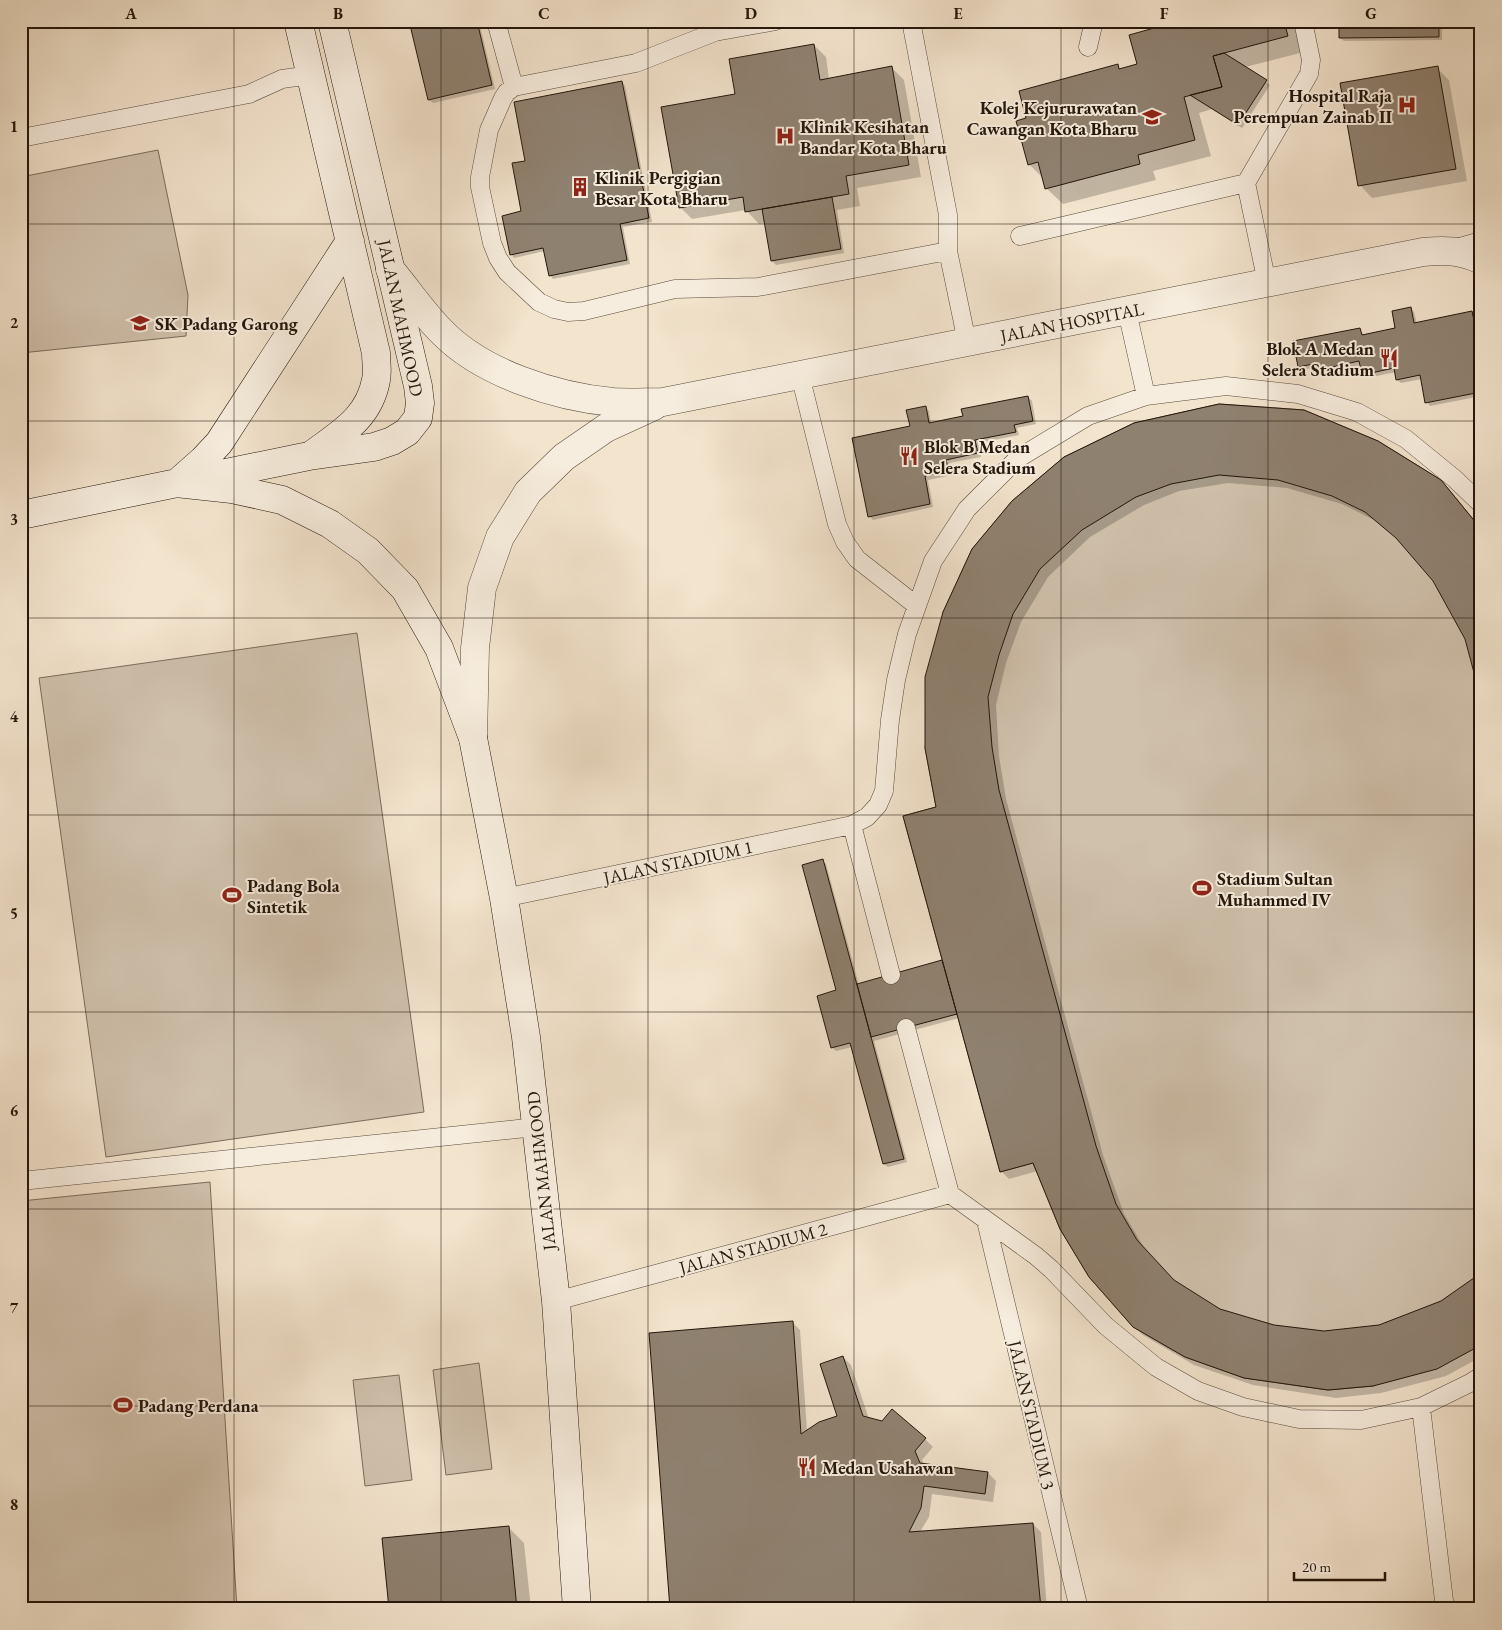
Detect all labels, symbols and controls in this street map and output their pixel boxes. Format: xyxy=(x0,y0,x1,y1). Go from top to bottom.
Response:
text: A xyxy=(124,3,137,24)
text: B xyxy=(333,3,343,24)
text: C xyxy=(538,3,550,24)
text: D xyxy=(745,3,757,24)
text: E xyxy=(953,3,963,24)
text: F xyxy=(1160,3,1169,24)
text: G xyxy=(1365,3,1377,24)
place label: Hospital Raja Perempuan Zainab II xyxy=(1234,84,1392,128)
hospital icon: Hospital Raja Perempuan Zainab II xyxy=(1396,94,1418,116)
place label: Kolej Kejururawatan Cawangan Kota Bharu xyxy=(967,96,1137,140)
school or university icon: Kolej Kejururawatan Cawangan Kota Bharu xyxy=(1141,106,1163,128)
place label: Klinik Kesihatan Bandar Kota Bharu xyxy=(800,115,947,159)
text: 1 xyxy=(10,116,18,137)
hospital icon: Klinik Kesihatan Bandar Kota Bharu xyxy=(774,125,796,147)
place label: Klinik Pergigian Besar Kota Bharu xyxy=(595,166,728,210)
building icon: Klinik Pergigian Besar Kota Bharu xyxy=(569,176,591,198)
street label: JALAN MAHMOOD xyxy=(373,235,429,399)
street label: JALAN HOSPITAL xyxy=(996,297,1146,348)
text: 2 xyxy=(10,312,19,333)
school or university icon: SK Padang Garong xyxy=(129,312,151,334)
place label: SK Padang Garong xyxy=(155,312,299,335)
place label: Blok A Medan Selera Stadium xyxy=(1262,337,1374,381)
restaurant icon: Blok A Medan Selera Stadium xyxy=(1378,347,1400,369)
place label: Blok B Medan Selera Stadium xyxy=(924,435,1036,479)
restaurant icon: Blok B Medan Selera Stadium xyxy=(898,445,920,467)
text: 3 xyxy=(10,509,18,530)
text: 4 xyxy=(10,706,19,727)
street label: JALAN STADIUM 1 xyxy=(599,835,755,889)
place label: Stadium Sultan Muhammed IV xyxy=(1217,867,1333,911)
place label: Padang Bola Sintetik xyxy=(247,874,340,918)
sports icon: Stadium Sultan Muhammed IV xyxy=(1191,877,1213,899)
sports icon: Padang Bola Sintetik xyxy=(221,884,243,906)
text: 5 xyxy=(10,903,18,924)
street label: JALAN MAHMOOD xyxy=(521,1090,561,1254)
text: 6 xyxy=(10,1100,19,1121)
street label: JALAN STADIUM 2 xyxy=(675,1217,830,1279)
text: 7 xyxy=(10,1297,19,1318)
street label: JALAN STADIUM 3 xyxy=(1003,1336,1060,1492)
sports icon: Padang Perdana xyxy=(112,1394,134,1416)
place label: Padang Perdana xyxy=(138,1394,259,1417)
restaurant icon: Medan Usahawan xyxy=(796,1456,818,1478)
place label: Medan Usahawan xyxy=(822,1456,954,1479)
text: 8 xyxy=(10,1494,18,1515)
scale bar xyxy=(1294,1550,1386,1582)
text: 20 m xyxy=(1302,1557,1331,1576)

